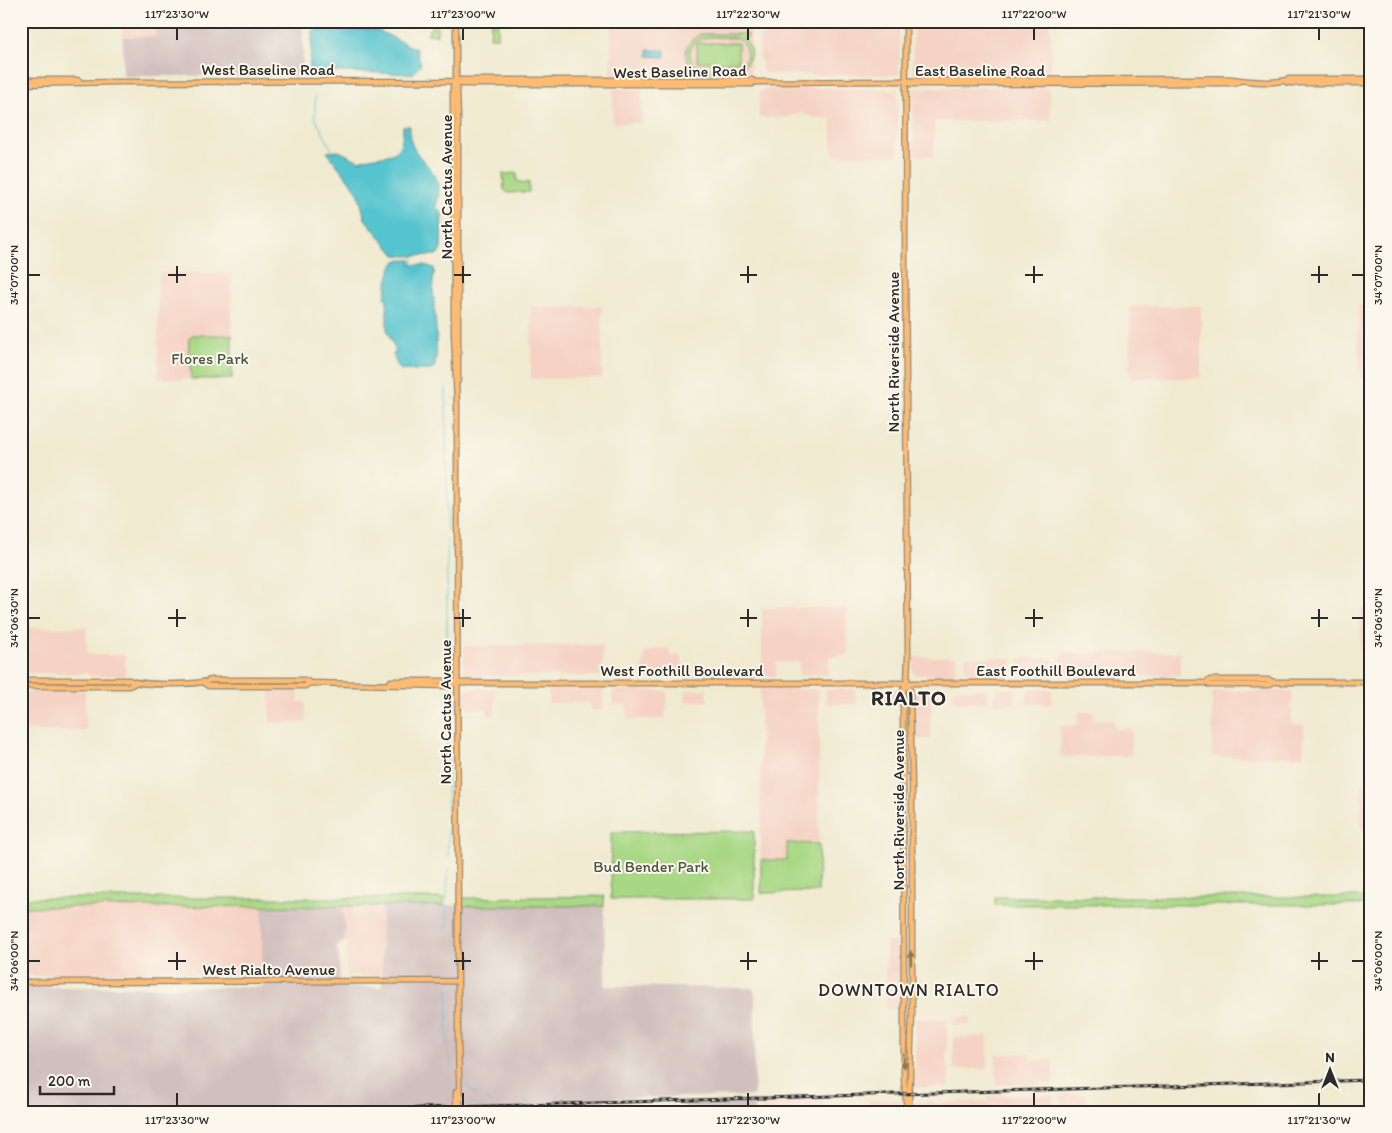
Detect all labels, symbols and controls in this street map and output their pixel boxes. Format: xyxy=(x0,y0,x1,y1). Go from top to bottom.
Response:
text: 117°23'30"W xyxy=(145,7,209,21)
text: 117°23'00"W xyxy=(430,7,496,21)
text: 117°22'30"W xyxy=(716,7,780,21)
text: 117°22'00"W xyxy=(1002,7,1066,21)
text: 117°21'30"W xyxy=(1287,7,1351,21)
street label: West Baseline Road xyxy=(201,60,335,79)
street label: West Baseline Road xyxy=(613,61,747,82)
street label: East Baseline Road xyxy=(915,61,1045,80)
street label: North Cactus Avenue xyxy=(437,114,456,259)
text: 34°07'00"N xyxy=(7,245,21,305)
text: 34°07'00"N xyxy=(1371,245,1385,305)
street label: North Riverside Avenue xyxy=(884,272,903,432)
park label: Flores Park xyxy=(171,349,249,368)
text: 34°06'30"N xyxy=(7,588,21,648)
text: 34°06'30"N xyxy=(1371,588,1385,648)
street label: North Cactus Avenue xyxy=(436,639,455,784)
street label: West Foothill Boulevard xyxy=(600,661,764,680)
street label: East Foothill Boulevard xyxy=(976,661,1136,680)
district label: RIALTO xyxy=(871,685,947,710)
street label: North Riverside Avenue xyxy=(889,730,908,890)
park label: Bud Bender Park xyxy=(593,857,709,876)
text: 34°06'00"N xyxy=(7,931,21,991)
text: 34°06'00"N xyxy=(1371,931,1385,991)
one-way arrow xyxy=(907,949,915,965)
street label: West Rialto Avenue xyxy=(203,960,335,979)
district label: DOWNTOWN RIALTO xyxy=(818,979,1000,1001)
north arrow xyxy=(1304,1046,1354,1096)
text: N xyxy=(1325,1049,1335,1066)
one-way arrow xyxy=(900,1053,908,1069)
scale bar xyxy=(40,1063,114,1095)
text: 200 m xyxy=(48,1072,91,1090)
text: 117°23'30"W xyxy=(145,1113,209,1127)
text: 117°23'00"W xyxy=(430,1113,496,1127)
text: 117°22'30"W xyxy=(716,1113,780,1127)
text: 117°22'00"W xyxy=(1002,1113,1066,1127)
text: 117°21'30"W xyxy=(1287,1113,1351,1127)

